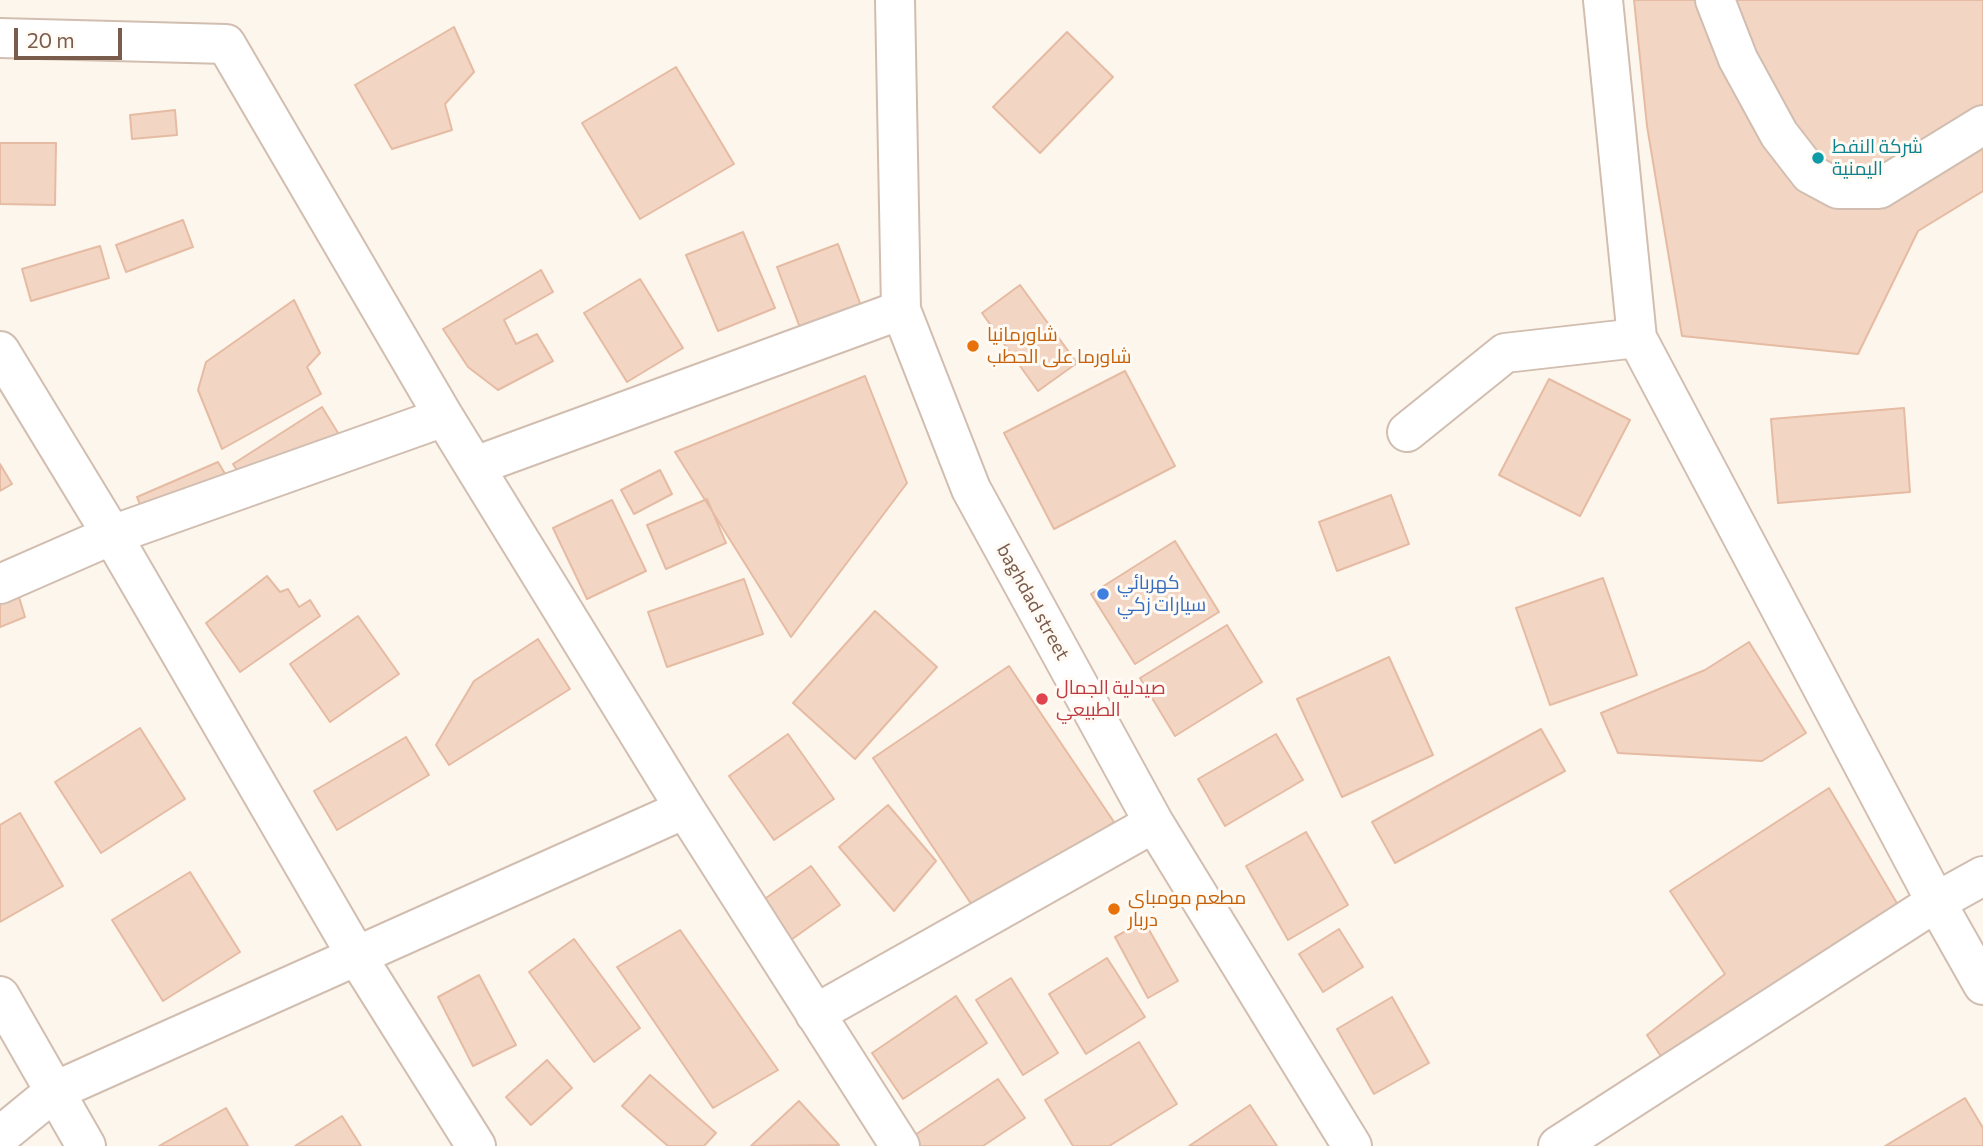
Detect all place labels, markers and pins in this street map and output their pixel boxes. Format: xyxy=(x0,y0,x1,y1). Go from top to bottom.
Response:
place label: شركة النفط اليمنية xyxy=(1832,136,1923,180)
marker: شركة النفط اليمنية xyxy=(1810,150,1826,166)
place label: شاورمانيا شاورما على الحطب xyxy=(987,324,1132,368)
marker: شاورمانيا شاورما على الحطب xyxy=(965,338,981,354)
place label: كهربائي سيارات زكي xyxy=(1117,572,1206,616)
marker: كهربائي سيارات زكي xyxy=(1095,586,1111,602)
place label: صيدلية الجمال الطبيعي xyxy=(1056,677,1166,721)
marker: صيدلية الجمال الطبيعي xyxy=(1034,691,1050,707)
place label: مطعم مومباي دربار xyxy=(1128,887,1246,931)
marker: مطعم مومباي دربار xyxy=(1106,901,1122,917)

